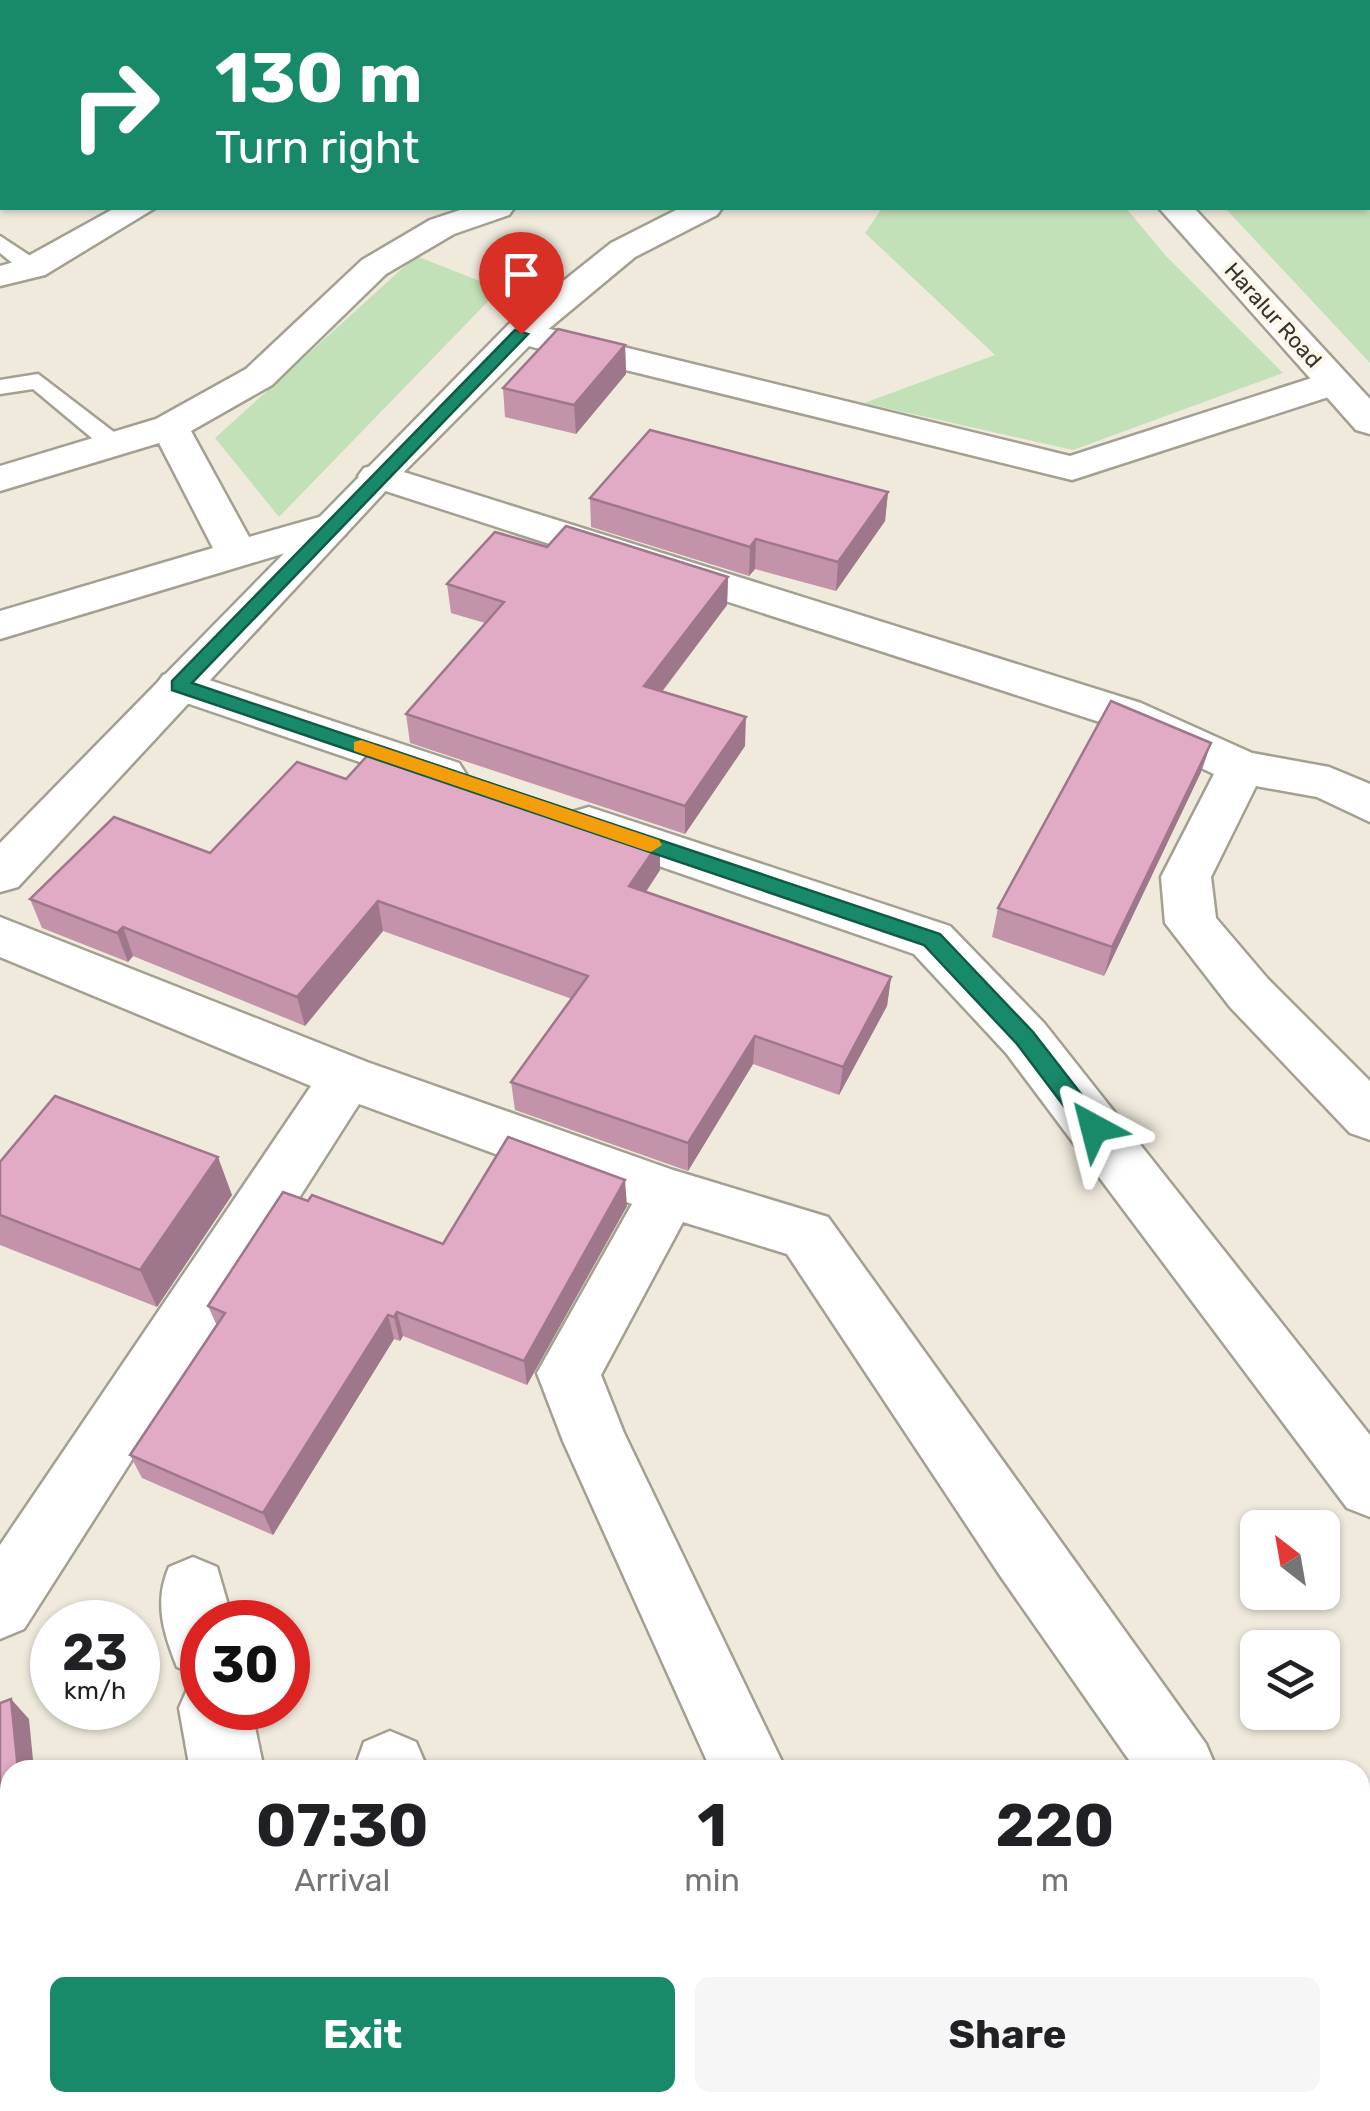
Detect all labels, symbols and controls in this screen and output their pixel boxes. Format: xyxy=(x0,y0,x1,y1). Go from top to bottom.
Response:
text: 130 m xyxy=(215,37,423,120)
icon: right xyxy=(50,40,180,170)
text: Turn right xyxy=(215,121,419,174)
pin xyxy=(479,232,564,335)
icon: arrive xyxy=(494,247,549,302)
street label: Haralur Road xyxy=(1219,257,1327,373)
position arrow xyxy=(1042,1076,1146,1180)
north arrow xyxy=(1240,1510,1340,1610)
map controls xyxy=(1240,1510,1340,1730)
speed limit sign: 30 xyxy=(180,1600,310,1730)
text: 23 xyxy=(62,1623,128,1683)
button: layers xyxy=(1240,1630,1340,1730)
text: km/h xyxy=(64,1676,126,1705)
text: 07:30 xyxy=(256,1790,429,1861)
text: 1 xyxy=(697,1790,727,1861)
text: 220 xyxy=(996,1790,1114,1861)
text: Arrival xyxy=(294,1861,390,1899)
text: min xyxy=(684,1861,740,1899)
text: m xyxy=(1041,1861,1069,1899)
button: Exit xyxy=(50,1977,675,2092)
button: Share xyxy=(695,1977,1320,2092)

